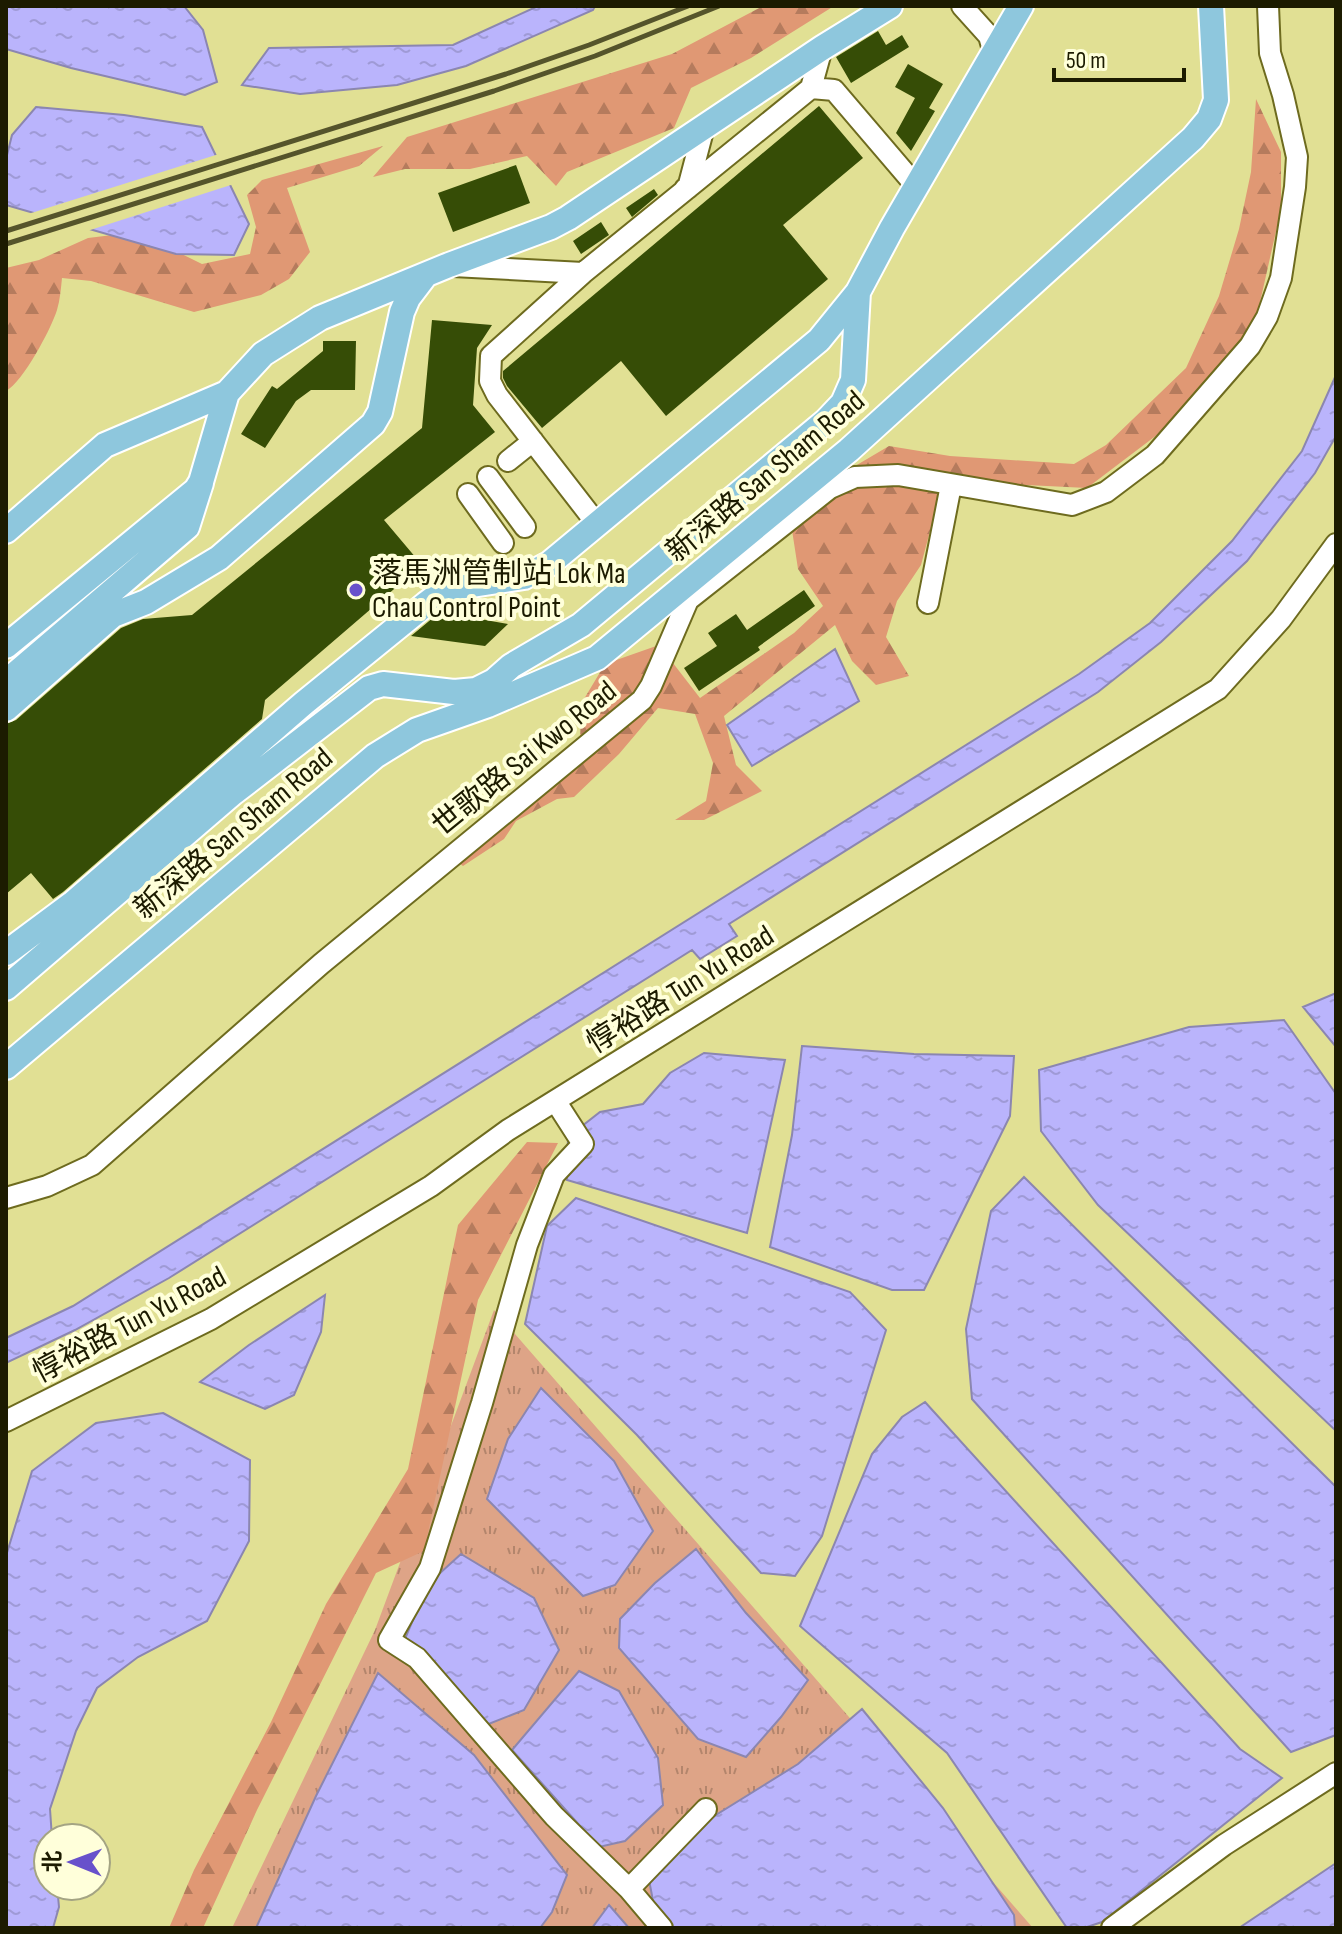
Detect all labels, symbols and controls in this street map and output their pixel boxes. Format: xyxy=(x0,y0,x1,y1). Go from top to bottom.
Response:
scale bar xyxy=(1054,32,1184,82)
text: 50 m xyxy=(1066,46,1106,75)
street label: 新深路 San Sham Road xyxy=(659,383,872,570)
place label: 落馬洲管制站 Lok Ma Chau Control Point xyxy=(372,556,626,626)
marker: 落馬洲管制站 Lok Ma Chau Control Point xyxy=(347,581,365,599)
street label: 世歌路 Sai Kwo Road xyxy=(425,673,624,844)
street label: 新深路 San Sham Road xyxy=(127,740,340,927)
street label: 惇裕路 Tun Yu Road xyxy=(580,918,781,1062)
street label: 惇裕路 Tun Yu Road xyxy=(27,1259,232,1391)
north arrow xyxy=(32,1822,112,1902)
text: 北 xyxy=(40,1850,67,1873)

